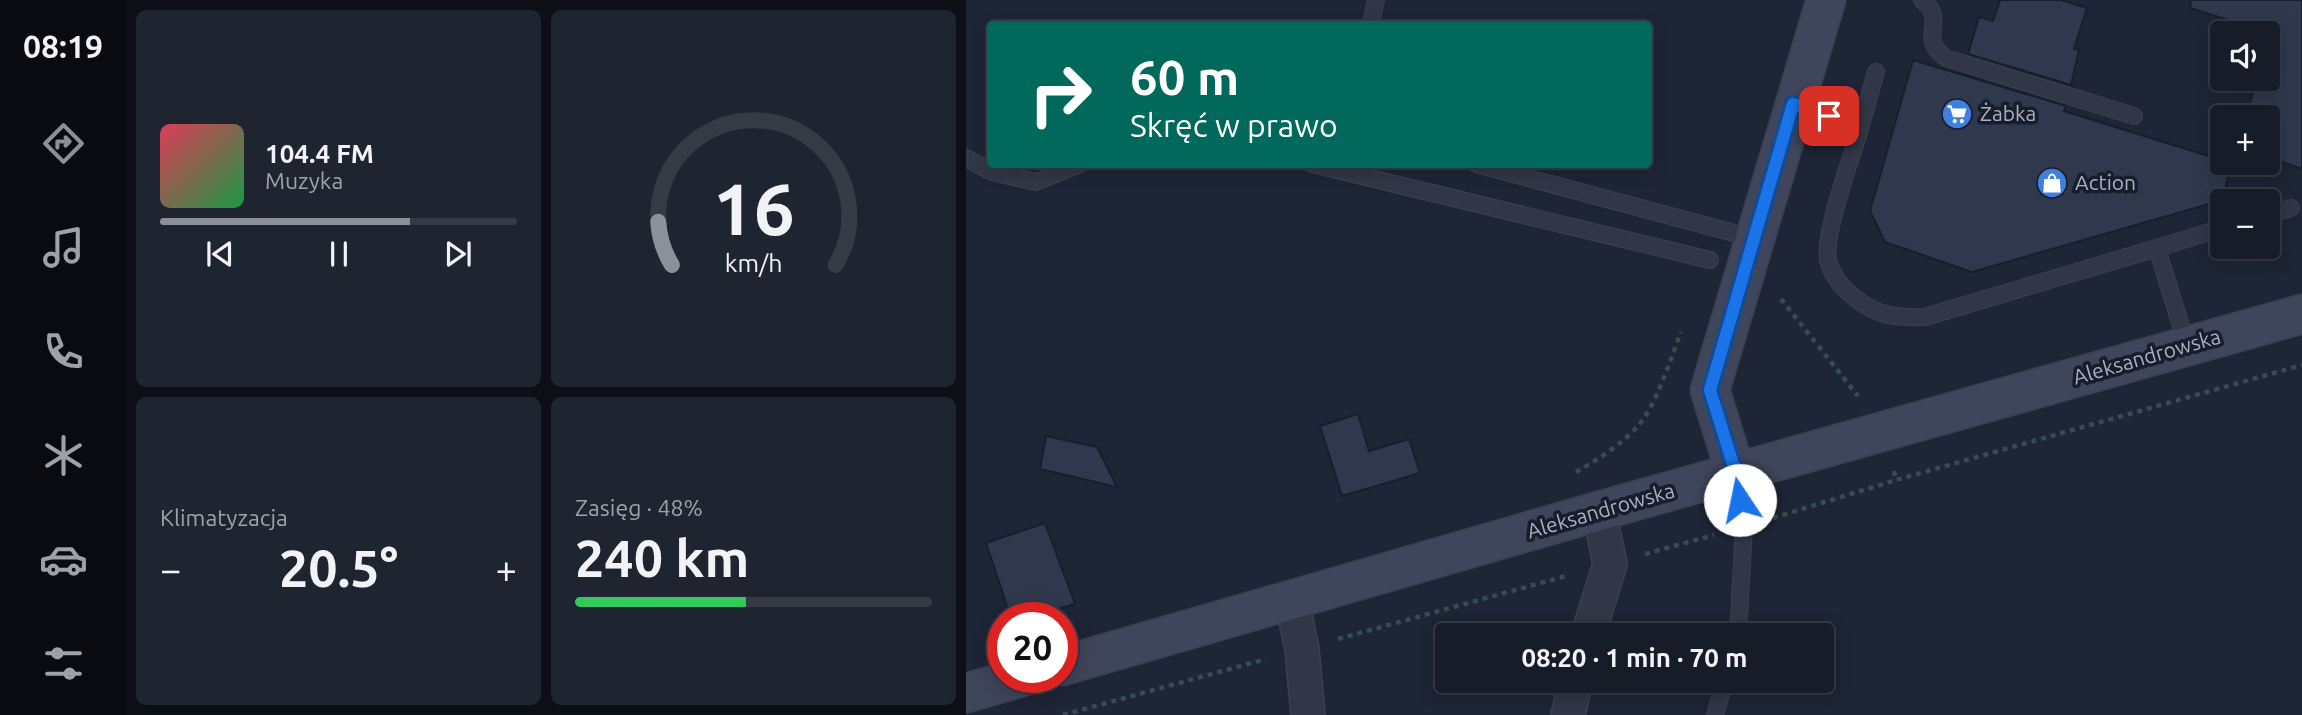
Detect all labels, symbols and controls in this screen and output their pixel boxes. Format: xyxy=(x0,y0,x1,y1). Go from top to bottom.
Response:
map controls xyxy=(2210,21,2280,259)
button: sound xyxy=(2210,21,2280,91)
text: 08:19 xyxy=(23,28,103,64)
icon: right xyxy=(1015,49,1106,140)
text: 60 m xyxy=(1130,49,1239,104)
pin xyxy=(1799,86,1859,146)
icon: arrive xyxy=(1810,97,1848,135)
supermarket icon: Żabka xyxy=(1940,97,1974,131)
place label: Żabka xyxy=(1980,101,2036,125)
button: + xyxy=(2210,105,2280,175)
text: Skręć w prawo xyxy=(1130,107,1338,143)
icon: directions xyxy=(39,119,88,168)
text: 104.4 FM xyxy=(265,139,374,168)
shop icon: Action xyxy=(2035,166,2069,200)
text: 16 xyxy=(712,167,795,249)
text: Muzyka xyxy=(265,168,343,193)
place label: Action xyxy=(2075,170,2136,194)
button: − xyxy=(2210,189,2280,259)
icon: music xyxy=(39,223,88,272)
icon: previous xyxy=(201,235,239,273)
icon: pause xyxy=(320,235,358,273)
icon: next xyxy=(439,235,477,273)
text: km/h xyxy=(725,249,782,277)
street label: Aleksandrowska xyxy=(2070,323,2223,389)
icon: phone xyxy=(39,327,88,376)
icon: climate xyxy=(39,431,88,480)
position arrow xyxy=(1703,463,1777,537)
street label: Aleksandrowska xyxy=(1524,477,1677,543)
text: Zasięg · 48% xyxy=(575,495,703,520)
text: Klimatyzacja xyxy=(160,505,288,530)
text: 240 km xyxy=(575,529,749,587)
icon: car xyxy=(39,535,88,584)
text: 20.5° xyxy=(279,539,398,597)
text: − xyxy=(160,548,181,590)
text: + xyxy=(496,548,517,590)
speed limit sign: 20 xyxy=(987,602,1078,693)
icon: filters xyxy=(39,639,88,688)
text: 08:20 · 1 min · 70 m xyxy=(1521,643,1748,672)

